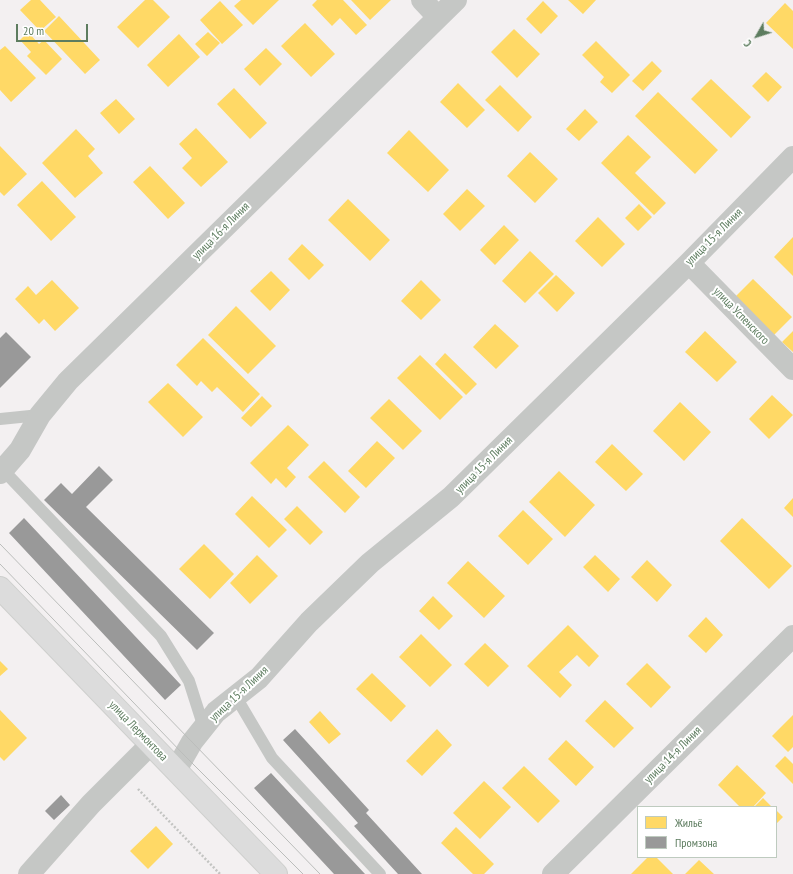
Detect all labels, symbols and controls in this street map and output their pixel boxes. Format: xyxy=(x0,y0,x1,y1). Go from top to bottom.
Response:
scale bar xyxy=(18,16,90,42)
north arrow xyxy=(737,16,777,56)
text: 20 m xyxy=(23,23,44,38)
text: С xyxy=(741,37,755,50)
street label: улица 16-я Линия xyxy=(189,199,253,263)
street label: улица 15-я Линия xyxy=(682,205,746,269)
street label: улица Успенского xyxy=(710,284,772,348)
street label: улица 15-я Линия xyxy=(452,433,516,497)
street label: улица 15-я Линия xyxy=(207,663,271,725)
street label: улица Лермонтова xyxy=(106,698,170,764)
street label: улица 14-я Линия xyxy=(641,723,705,787)
legend xyxy=(637,806,777,858)
text: Жильё xyxy=(675,815,702,830)
text: Промзона xyxy=(675,835,717,850)

